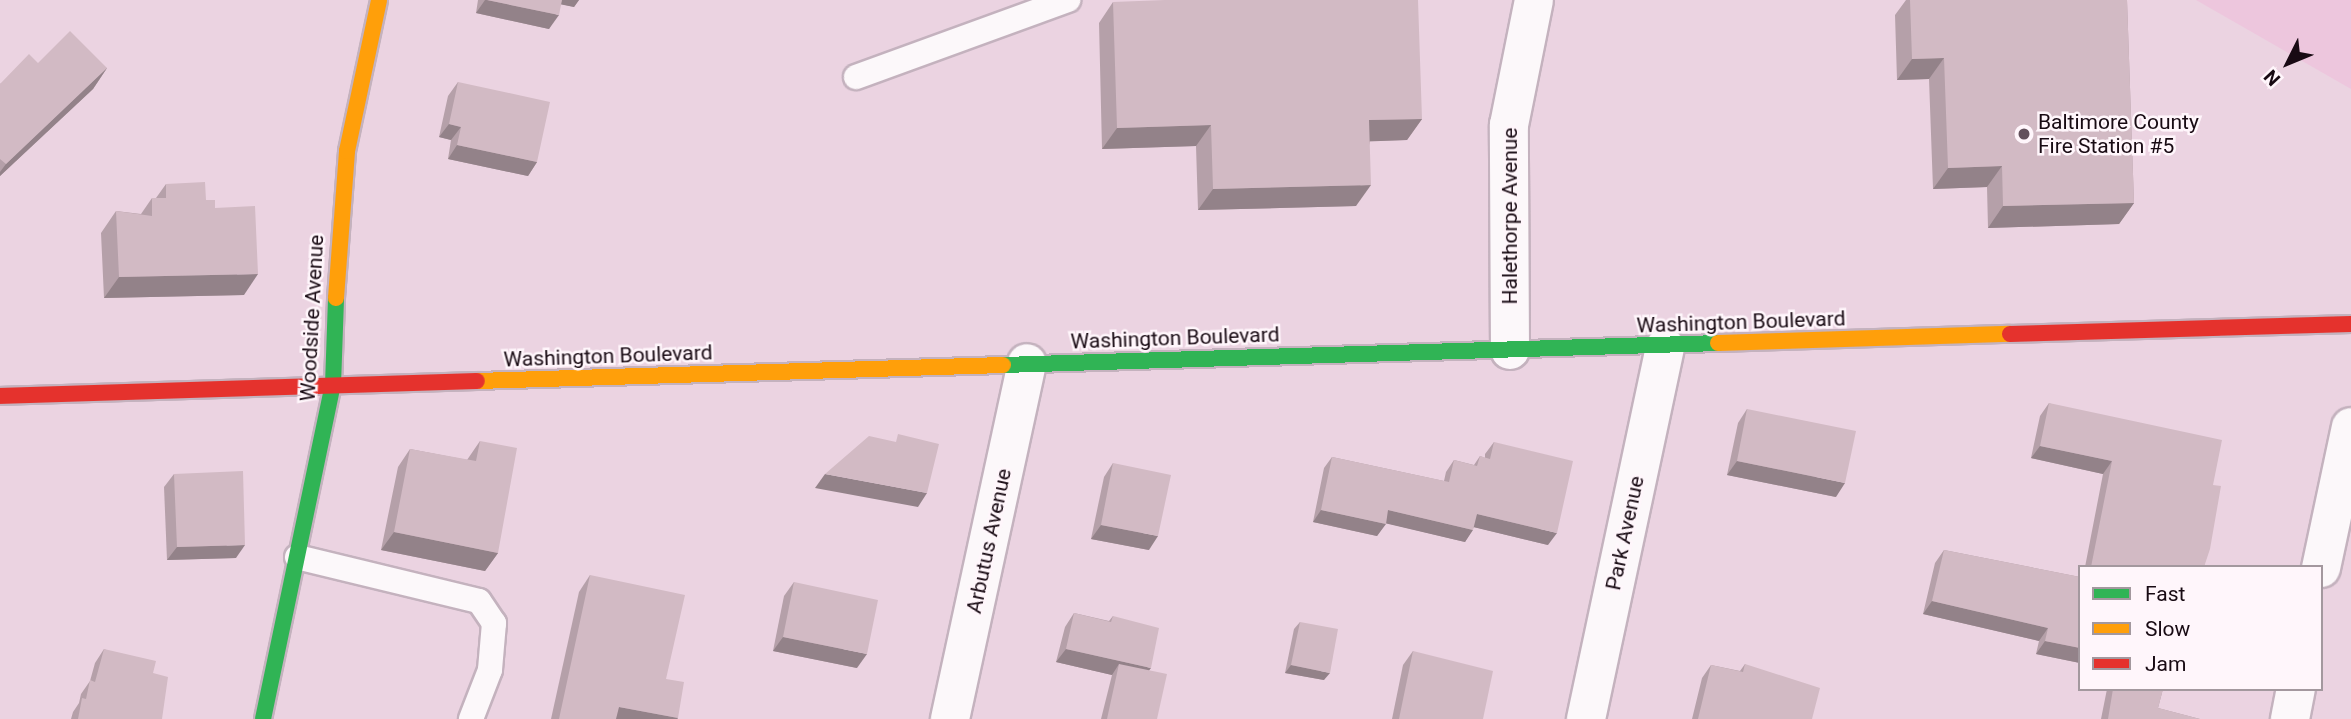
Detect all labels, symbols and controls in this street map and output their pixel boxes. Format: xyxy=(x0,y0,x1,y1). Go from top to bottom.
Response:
north arrow xyxy=(2253,28,2323,98)
text: N xyxy=(2259,65,2285,90)
place label: Baltimore County Fire Station #5 xyxy=(2038,109,2199,159)
marker: Baltimore County Fire Station #5 xyxy=(2016,126,2032,142)
street label: Halethorpe Avenue xyxy=(1497,128,1523,304)
street label: Woodside Avenue xyxy=(295,234,329,402)
street label: Washington Boulevard xyxy=(1636,306,1846,338)
street label: Washington Boulevard xyxy=(1070,322,1280,354)
street label: Washington Boulevard xyxy=(503,340,713,372)
street label: Arbutus Avenue xyxy=(961,466,1017,616)
street label: Park Avenue xyxy=(1601,474,1649,592)
legend xyxy=(2078,565,2323,691)
text: Fast xyxy=(2145,582,2185,606)
text: Slow xyxy=(2145,617,2190,641)
text: Jam xyxy=(2145,652,2186,676)

